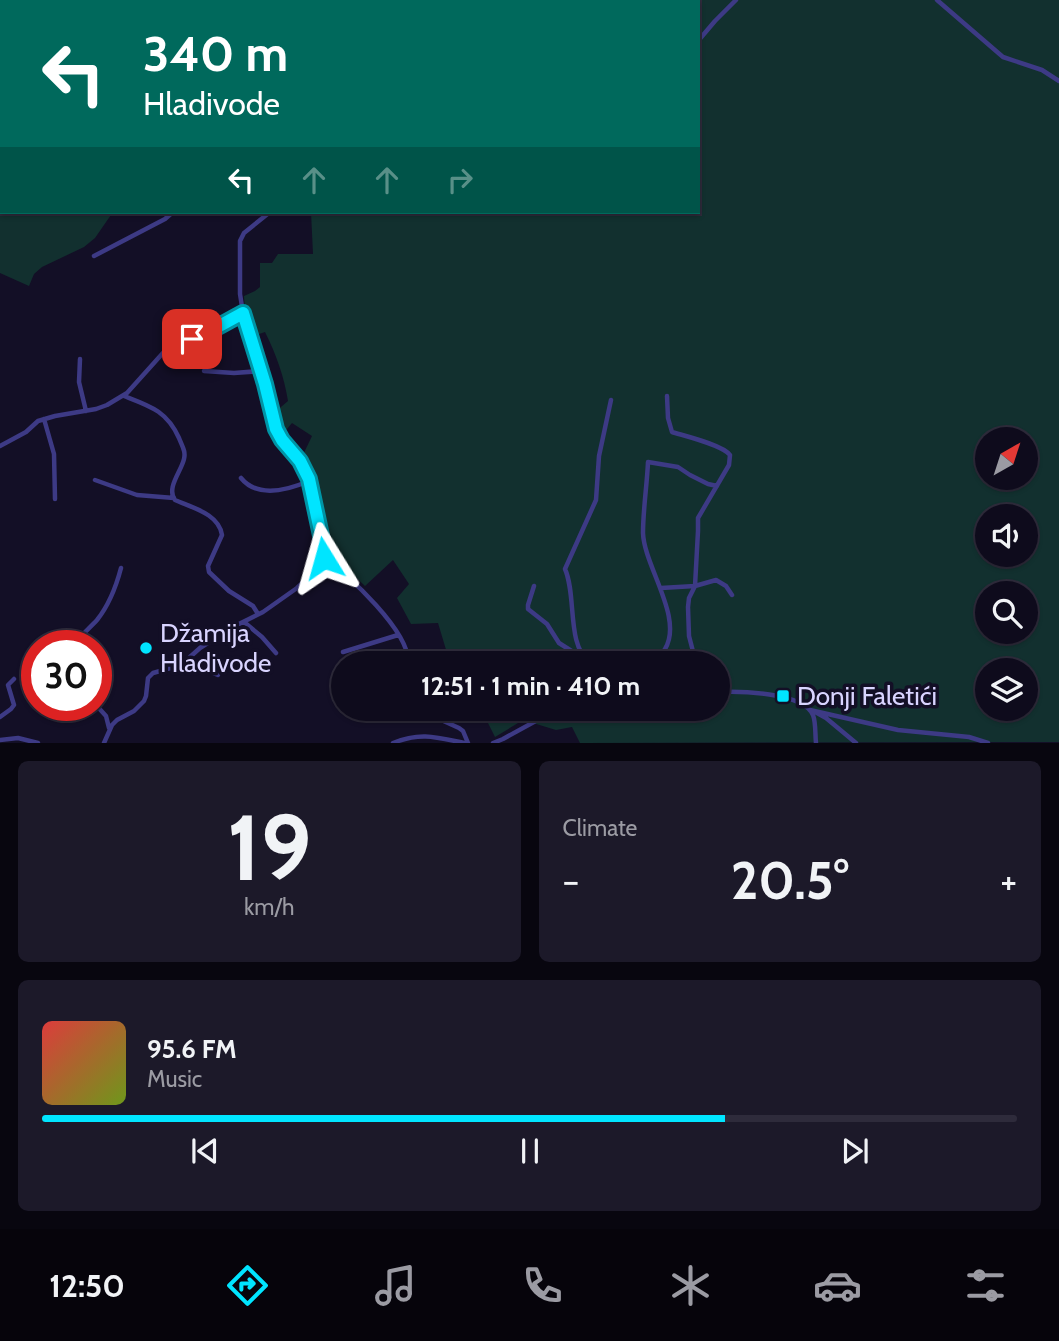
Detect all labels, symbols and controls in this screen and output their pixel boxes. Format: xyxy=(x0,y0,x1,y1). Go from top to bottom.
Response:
text: 340 m xyxy=(143,24,288,83)
icon: left xyxy=(28,28,119,119)
text: Hladivode xyxy=(143,84,280,123)
icon: left xyxy=(222,161,260,199)
icon: ahead xyxy=(295,161,333,199)
icon: ahead xyxy=(368,161,406,199)
icon: right xyxy=(441,161,479,199)
pin xyxy=(162,309,222,369)
icon: arrive xyxy=(173,320,211,358)
north arrow xyxy=(975,427,1038,490)
map controls xyxy=(975,427,1038,721)
button: sound xyxy=(975,504,1038,567)
position arrow xyxy=(287,521,361,595)
button: search xyxy=(975,581,1038,644)
place label: Džamija Hladivode xyxy=(160,617,271,679)
speed limit sign: 30 xyxy=(21,630,112,721)
marker: Džamija Hladivode xyxy=(138,640,154,656)
button: layers xyxy=(975,658,1038,721)
text: 12:51 · 1 min · 410 m xyxy=(421,670,640,702)
place label: Donji Faletići xyxy=(797,680,937,712)
marker: Donji Faletići xyxy=(775,688,791,704)
text: 19 xyxy=(227,792,312,903)
text: Climate xyxy=(563,814,637,842)
text: 20.5° xyxy=(731,849,849,912)
text: − xyxy=(563,857,579,904)
text: + xyxy=(1000,857,1017,904)
text: km/h xyxy=(244,893,294,921)
text: 95.6 FM xyxy=(147,1033,237,1065)
text: Music xyxy=(147,1065,202,1093)
icon: previous xyxy=(186,1132,224,1170)
icon: pause xyxy=(511,1132,549,1170)
icon: next xyxy=(836,1132,874,1170)
icon: directions xyxy=(223,1261,272,1310)
icon: music xyxy=(371,1261,420,1310)
icon: phone xyxy=(518,1261,567,1310)
icon: climate xyxy=(666,1261,715,1310)
icon: car xyxy=(813,1261,862,1310)
icon: filters xyxy=(961,1261,1010,1310)
text: 12:50 xyxy=(49,1266,125,1305)

